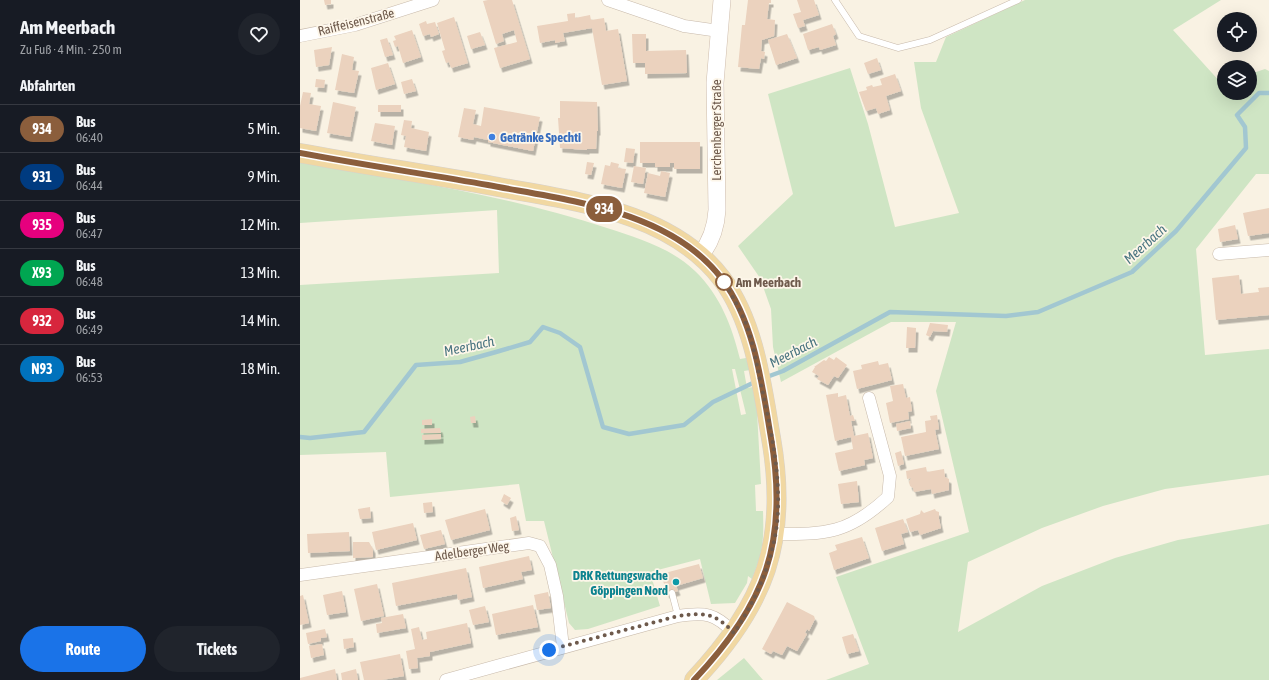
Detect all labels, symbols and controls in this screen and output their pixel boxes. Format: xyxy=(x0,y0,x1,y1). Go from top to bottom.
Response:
street label: Raiffeisenstraße xyxy=(316,5,396,39)
map controls xyxy=(1217,12,1257,100)
button: locate xyxy=(1217,12,1257,52)
button: heart xyxy=(238,13,280,55)
text: Am Meerbach xyxy=(20,16,115,38)
text: Zu Fuß · 4 Min. · 250 m xyxy=(20,42,122,57)
button: layers xyxy=(1217,60,1257,100)
text: Abfahrten xyxy=(20,77,75,94)
street label: Lerchenberger Straße xyxy=(709,79,724,181)
text: Bus xyxy=(76,113,96,130)
text: 5 Min. xyxy=(247,120,280,137)
text: 934 xyxy=(32,121,52,137)
text: 06:40 xyxy=(76,130,103,145)
place label: Getränke Spechti xyxy=(500,130,581,145)
marker: Getränke Spechti xyxy=(487,132,497,142)
text: Bus xyxy=(76,161,96,178)
text: 9 Min. xyxy=(247,168,280,185)
text: 931 xyxy=(32,169,52,185)
text: 06:44 xyxy=(76,178,103,193)
line badge: 934 xyxy=(581,196,627,222)
text: 934 xyxy=(594,201,614,217)
text: Bus xyxy=(76,209,96,226)
text: 12 Min. xyxy=(240,216,280,233)
text: 935 xyxy=(32,217,52,233)
water label: Meerbach xyxy=(1121,221,1169,267)
text: 06:47 xyxy=(76,226,103,241)
text: Bus xyxy=(76,257,96,274)
text: 13 Min. xyxy=(240,264,280,281)
text: X93 xyxy=(32,265,52,281)
marker: Am Meerbach xyxy=(715,273,733,291)
text: 06:48 xyxy=(76,274,103,289)
place label: Am Meerbach xyxy=(735,275,801,290)
text: Bus xyxy=(76,305,96,322)
text: 14 Min. xyxy=(240,312,280,329)
text: 932 xyxy=(32,313,52,329)
text: 06:49 xyxy=(76,322,103,337)
water label: Meerbach xyxy=(442,333,496,359)
water label: Meerbach xyxy=(767,333,820,371)
text: Bus xyxy=(76,353,96,370)
text: 18 Min. xyxy=(240,360,280,377)
text: N93 xyxy=(31,361,53,377)
text: 06:53 xyxy=(76,370,103,385)
street label: Adelberger Weg xyxy=(434,538,510,564)
place label: DRK Rettungswache Göppingen Nord xyxy=(573,568,668,598)
marker: DRK Rettungswache Göppingen Nord xyxy=(671,577,681,587)
button: Route xyxy=(20,626,146,672)
button: Tickets xyxy=(154,626,280,672)
your location xyxy=(539,640,559,660)

